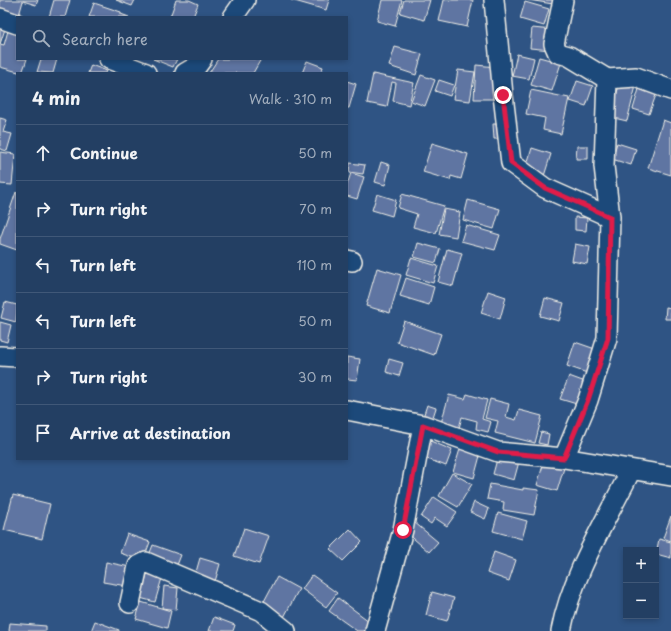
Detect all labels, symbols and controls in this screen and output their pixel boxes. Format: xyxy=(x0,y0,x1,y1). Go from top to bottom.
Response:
search box xyxy=(16,16,348,60)
icon: search xyxy=(30,27,52,49)
text: Search here xyxy=(62,27,148,50)
text: 4 min xyxy=(32,85,80,111)
route end xyxy=(494,86,512,104)
text: Walk · 310 m xyxy=(249,89,332,108)
text: Continue xyxy=(70,141,138,164)
icon: ahead xyxy=(32,142,54,164)
text: 50 m xyxy=(298,143,332,162)
text: Turn right xyxy=(70,197,147,220)
icon: right xyxy=(32,198,54,220)
text: 70 m xyxy=(299,199,332,218)
text: Turn left xyxy=(70,253,136,276)
icon: left xyxy=(32,254,54,276)
text: 110 m xyxy=(297,255,332,274)
text: Turn left xyxy=(70,309,136,332)
icon: left xyxy=(32,310,54,332)
text: 50 m xyxy=(298,311,332,330)
text: Turn right xyxy=(70,365,147,388)
icon: right xyxy=(32,366,54,388)
text: 30 m xyxy=(298,367,332,386)
text: Arrive at destination xyxy=(70,421,231,444)
icon: arrive xyxy=(32,422,54,444)
route start xyxy=(394,521,412,539)
map controls xyxy=(623,547,659,619)
button: + xyxy=(623,547,659,583)
button: − xyxy=(623,583,659,619)

